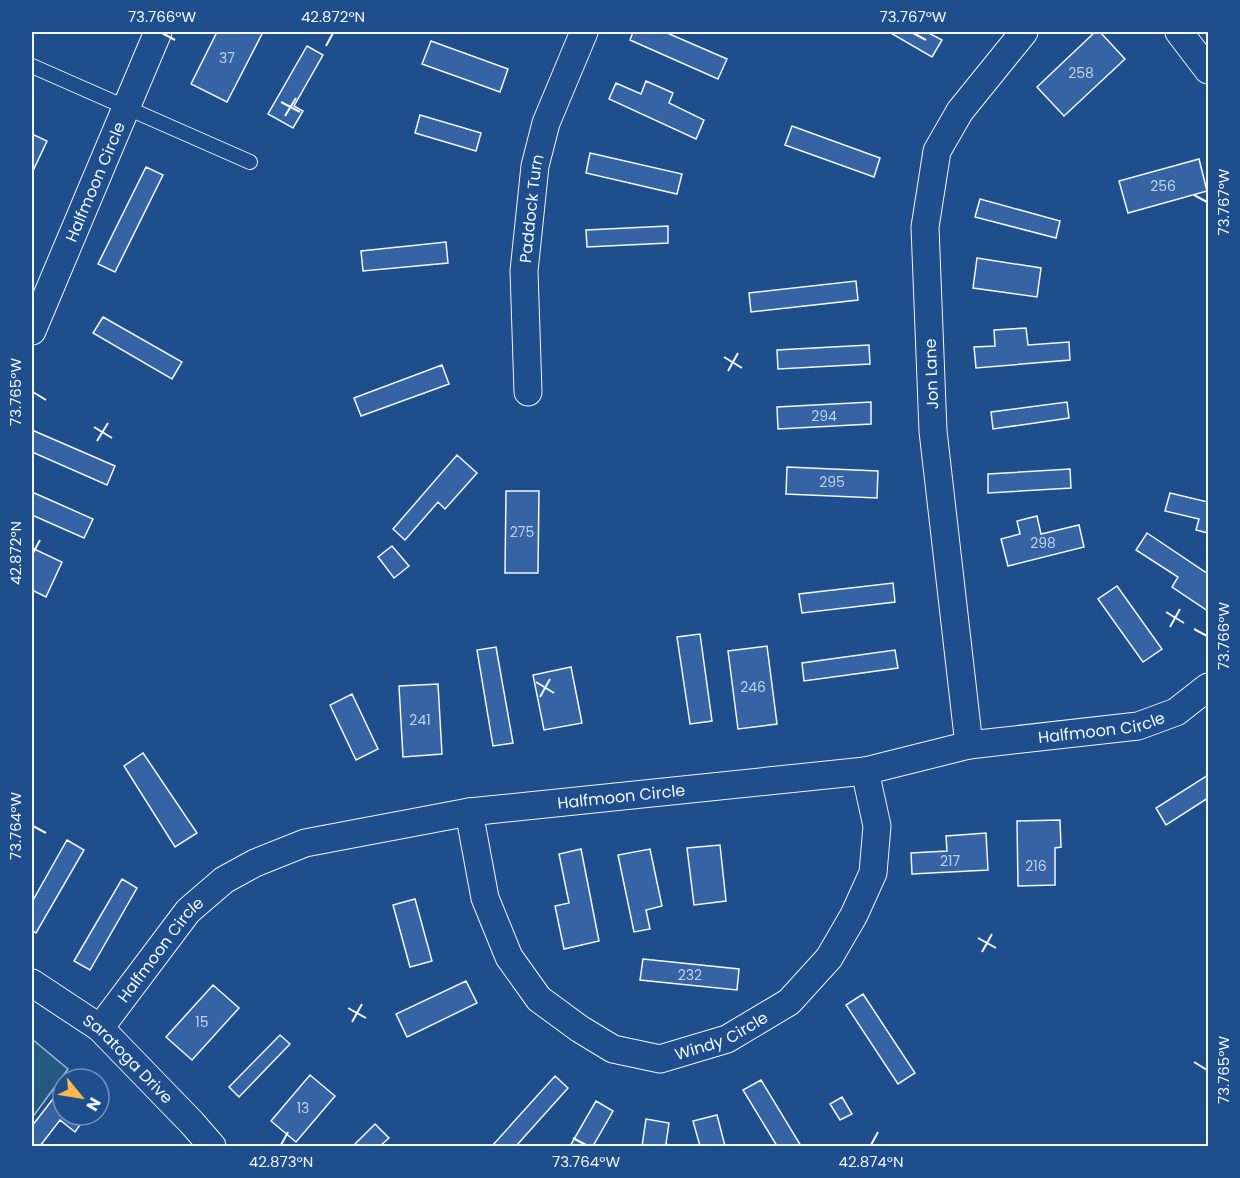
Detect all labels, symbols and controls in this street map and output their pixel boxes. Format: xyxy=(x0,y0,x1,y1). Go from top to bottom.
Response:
text: 73.766°W xyxy=(128,6,196,27)
text: 42.872°N xyxy=(301,6,365,27)
text: 73.767°W xyxy=(880,6,947,27)
house number: 37 xyxy=(219,48,235,68)
house number: 258 xyxy=(1068,63,1094,83)
street label: Halfmoon Circle xyxy=(60,118,131,246)
street label: Paddock Turn xyxy=(514,152,550,264)
text: 73.767°W xyxy=(1213,168,1234,235)
house number: 256 xyxy=(1150,176,1176,196)
street label: Jon Lane xyxy=(919,338,944,410)
text: 73.765°W xyxy=(5,358,26,426)
house number: 294 xyxy=(811,406,837,426)
house number: 295 xyxy=(819,472,845,492)
text: 42.872°N xyxy=(5,521,26,585)
house number: 275 xyxy=(510,522,534,542)
house number: 298 xyxy=(1030,533,1056,553)
text: 73.766°W xyxy=(1213,602,1234,670)
house number: 246 xyxy=(740,677,766,697)
street label: Halfmoon Circle xyxy=(1037,706,1168,749)
house number: 241 xyxy=(409,710,431,730)
street label: Halfmoon Circle xyxy=(556,779,686,815)
text: 73.764°W xyxy=(5,792,26,860)
house number: 217 xyxy=(940,851,960,871)
house number: 216 xyxy=(1025,856,1047,876)
street label: Halfmoon Circle xyxy=(112,892,209,1007)
house number: 232 xyxy=(678,965,702,985)
street label: Windy Circle xyxy=(672,1006,772,1066)
street label: Saratoga Drive xyxy=(78,1009,178,1109)
house number: 15 xyxy=(195,1012,209,1032)
text: 73.765°W xyxy=(1213,1036,1234,1104)
north arrow xyxy=(51,1067,111,1127)
text: N xyxy=(81,1093,107,1115)
house number: 13 xyxy=(297,1098,309,1118)
text: 42.873°N xyxy=(249,1151,313,1172)
text: 73.764°W xyxy=(552,1151,620,1172)
text: 42.874°N xyxy=(839,1151,904,1172)

